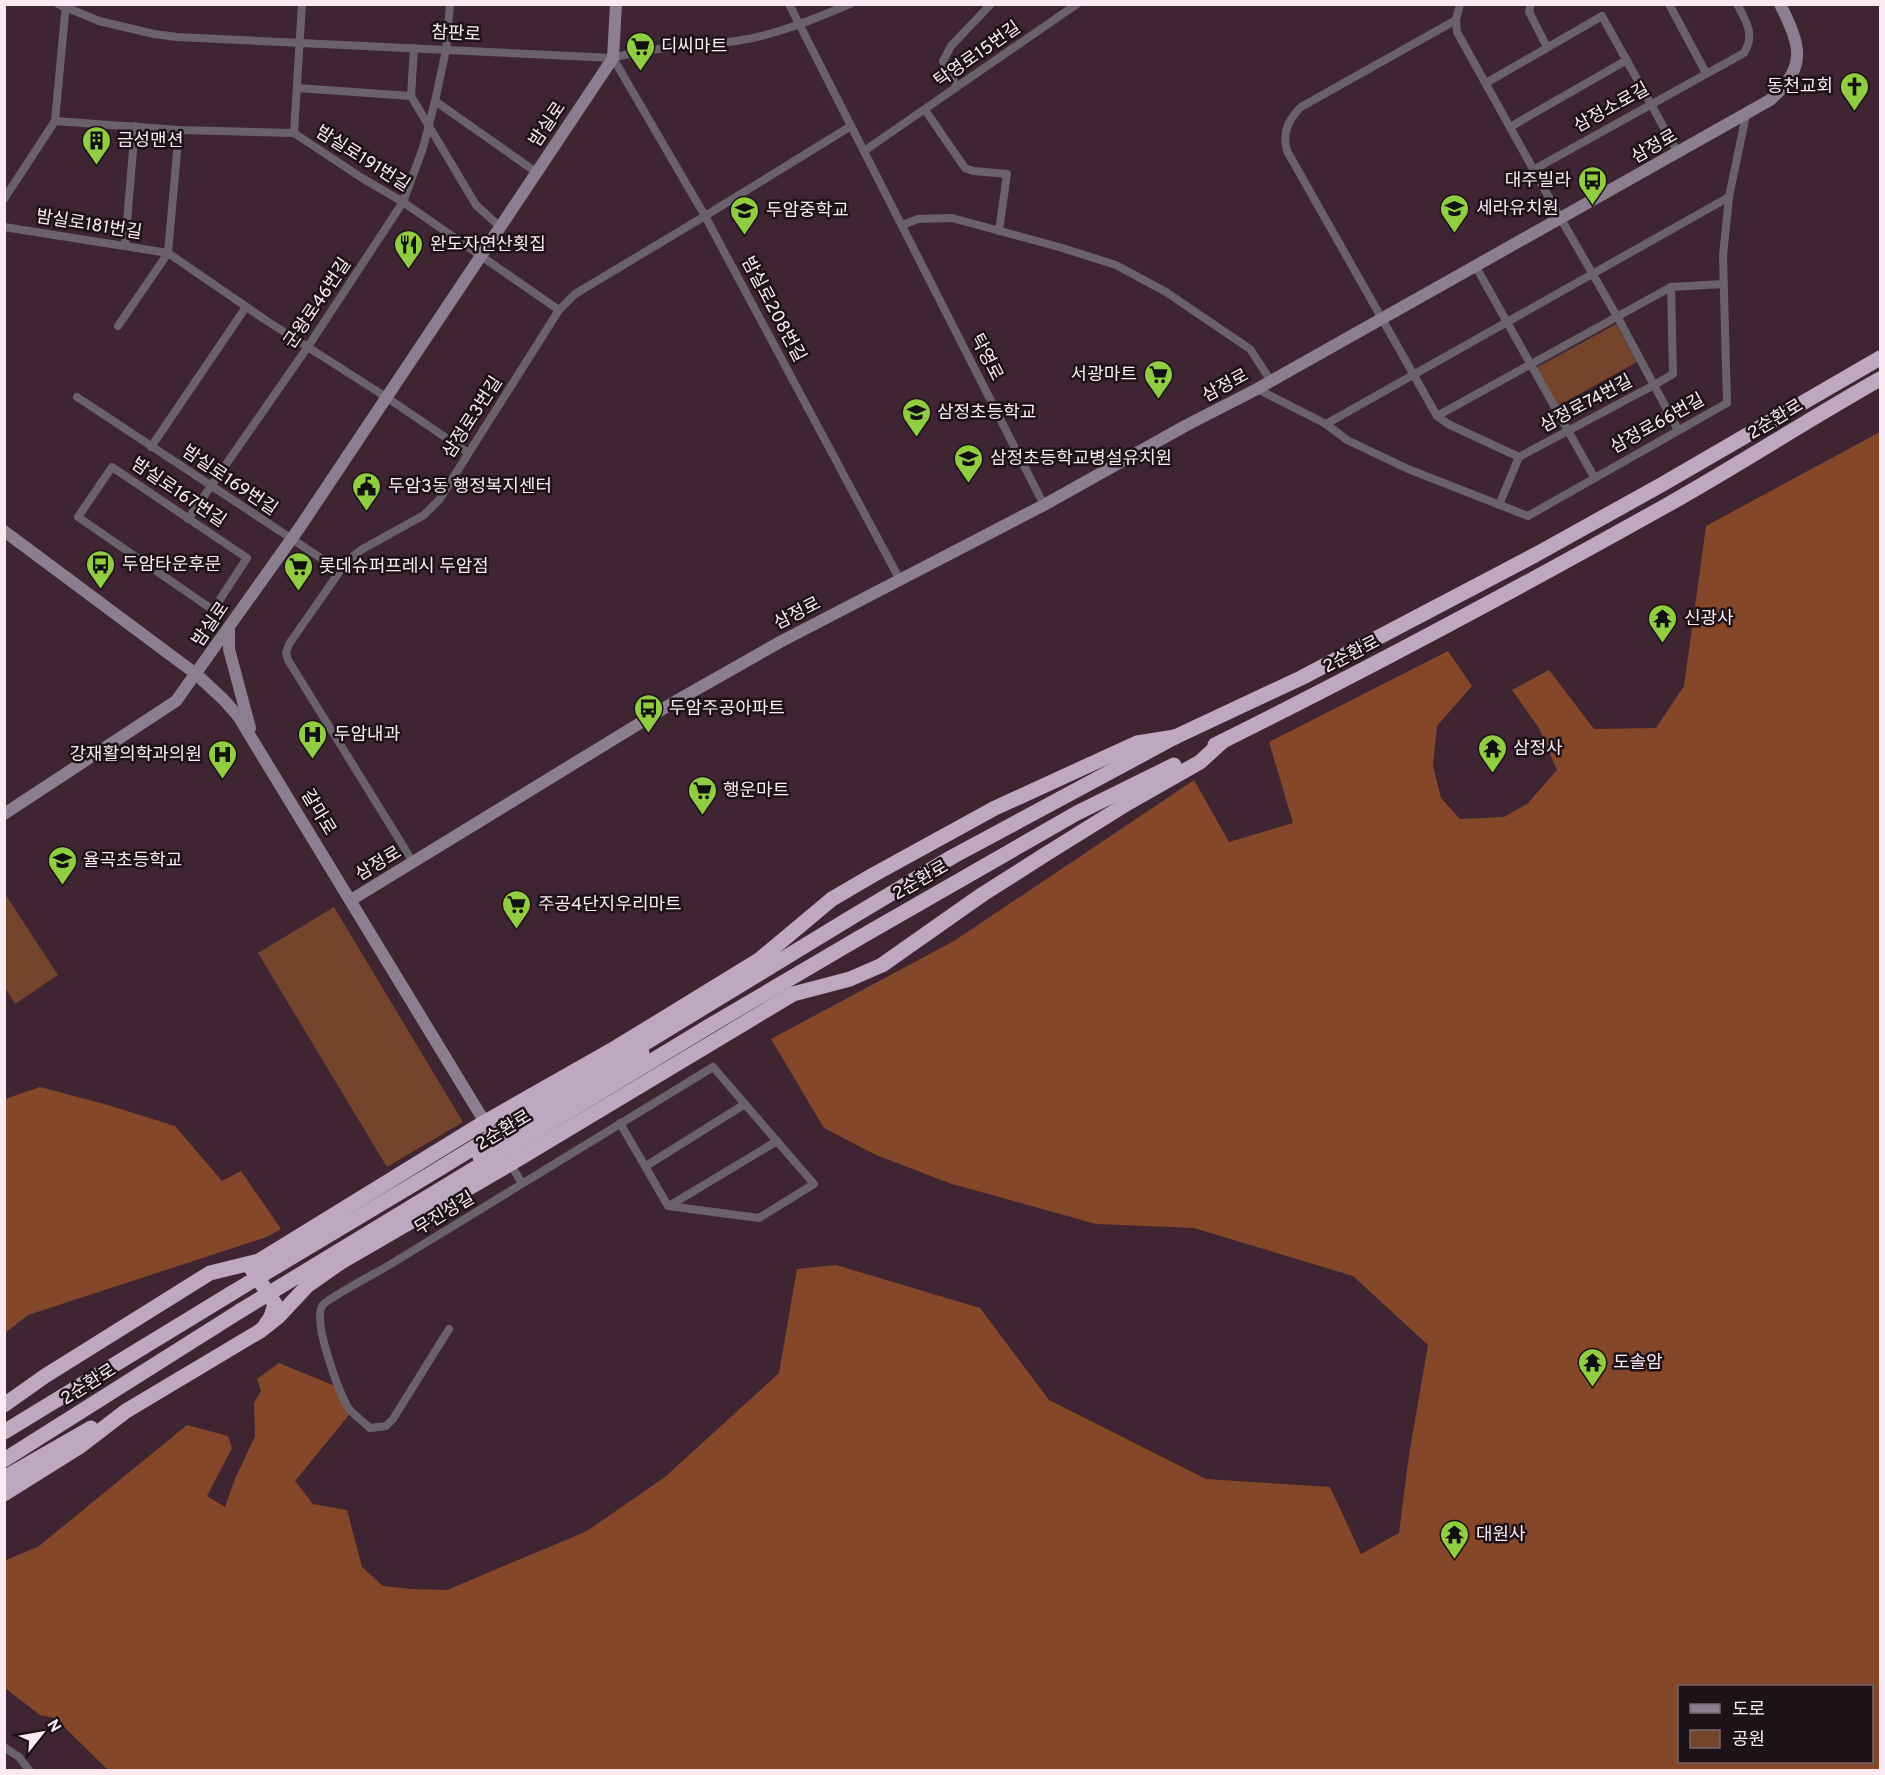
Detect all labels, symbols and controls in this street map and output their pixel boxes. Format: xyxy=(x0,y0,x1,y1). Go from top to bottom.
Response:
street label: 탁영로15번길 xyxy=(930,17,1026,94)
street label: 참판로 xyxy=(431,22,481,47)
supermarket icon: 디씨마트 xyxy=(624,30,656,72)
place label: 디씨마트 xyxy=(661,36,727,59)
church icon: 동천교회 xyxy=(1838,70,1870,112)
place label: 동천교회 xyxy=(1767,76,1833,99)
street label: 삼정소로길 xyxy=(1570,78,1654,138)
street label: 밤실로 xyxy=(525,98,572,152)
street label: 밤실로191번길 xyxy=(311,121,414,197)
building icon: 금성맨션 xyxy=(80,124,112,166)
street label: 삼정로 xyxy=(1627,125,1682,170)
place label: 금성맨션 xyxy=(117,130,183,153)
bus stop icon: 대주빌라 xyxy=(1576,164,1608,206)
place label: 대주빌라 xyxy=(1505,170,1571,193)
school or university icon: 세라유치원 xyxy=(1439,192,1471,234)
school or university icon: 두암중학교 xyxy=(729,194,761,236)
place label: 세라유치원 xyxy=(1476,198,1559,221)
place label: 두암중학교 xyxy=(766,200,849,223)
street label: 밤실로181번길 xyxy=(34,206,144,245)
restaurant icon: 완도자연산횟집 xyxy=(393,228,425,270)
place label: 완도자연산횟집 xyxy=(430,234,546,257)
street label: 밤실로208번길 xyxy=(735,253,810,366)
street label: 군왕로46번길 xyxy=(279,254,357,354)
street label: 탁영로 xyxy=(964,330,1007,385)
supermarket icon: 서광마트 xyxy=(1142,358,1174,400)
place label: 서광마트 xyxy=(1071,364,1137,387)
street label: 삼정로 xyxy=(1198,365,1253,408)
street label: 삼정로74번길 xyxy=(1536,370,1637,438)
street label: 삼정로3번길 xyxy=(438,372,508,463)
street label: 삼정로66번길 xyxy=(1607,389,1709,460)
street label: 2순환로 xyxy=(1744,395,1808,446)
school or university icon: 삼정초등학교 xyxy=(900,396,932,438)
place label: 삼정초등학교 xyxy=(937,402,1036,425)
street label: 밤실로169번길 xyxy=(177,441,281,522)
school or university icon: 삼정초등학교병설유치원 xyxy=(953,442,985,484)
place label: 삼정초등학교병설유치원 xyxy=(990,448,1172,471)
street label: 밤실로167번길 xyxy=(126,453,230,533)
public building icon: 두암3동 행정복지센터 xyxy=(351,470,383,512)
place label: 두암3동 행정복지센터 xyxy=(388,476,552,499)
bus stop icon: 두암타운후문 xyxy=(85,548,117,590)
supermarket icon: 롯데슈퍼프레시 두암점 xyxy=(282,550,314,592)
place label: 두암타운후문 xyxy=(122,554,221,577)
place label: 롯데슈퍼프레시 두암점 xyxy=(319,556,489,579)
street label: 삼정로 xyxy=(770,593,825,636)
street label: 밤실로 xyxy=(188,598,235,652)
temple icon: 신광사 xyxy=(1647,602,1679,644)
place label: 신광사 xyxy=(1684,608,1734,631)
street label: 2순환로 xyxy=(1319,631,1384,679)
bus stop icon: 두암주공아파트 xyxy=(632,692,664,734)
place label: 두암주공아파트 xyxy=(669,698,785,721)
hospital icon: 두암내과 xyxy=(297,718,329,760)
place label: 두암내과 xyxy=(334,724,401,747)
temple icon: 삼정사 xyxy=(1476,732,1508,774)
hospital icon: 강재활의학과의원 xyxy=(207,738,239,780)
place label: 삼정사 xyxy=(1513,738,1563,761)
place label: 강재활의학과의원 xyxy=(70,744,202,767)
supermarket icon: 행운마트 xyxy=(686,774,718,816)
place label: 행운마트 xyxy=(723,780,789,803)
street label: 갈마로 xyxy=(295,786,340,840)
street label: 삼정로 xyxy=(352,842,406,887)
school or university icon: 율곡초등학교 xyxy=(46,844,78,886)
place label: 율곡초등학교 xyxy=(83,850,182,873)
street label: 2순환로 xyxy=(889,856,953,906)
supermarket icon: 주공4단지우리마트 xyxy=(501,888,533,930)
place label: 주공4단지우리마트 xyxy=(538,894,682,917)
street label: 2순환로 xyxy=(472,1106,536,1157)
street label: 무진성길 xyxy=(410,1187,479,1241)
temple icon: 도솔암 xyxy=(1576,1346,1608,1388)
place label: 도솔암 xyxy=(1613,1352,1663,1375)
street label: 2순환로 xyxy=(57,1359,121,1411)
temple icon: 대원사 xyxy=(1439,1518,1471,1560)
place label: 대원사 xyxy=(1476,1524,1526,1547)
legend xyxy=(1678,1685,1873,1763)
text: 도로 xyxy=(1732,1699,1765,1722)
north arrow xyxy=(12,1703,72,1763)
text: N xyxy=(42,1716,65,1736)
text: 공원 xyxy=(1732,1729,1765,1752)

